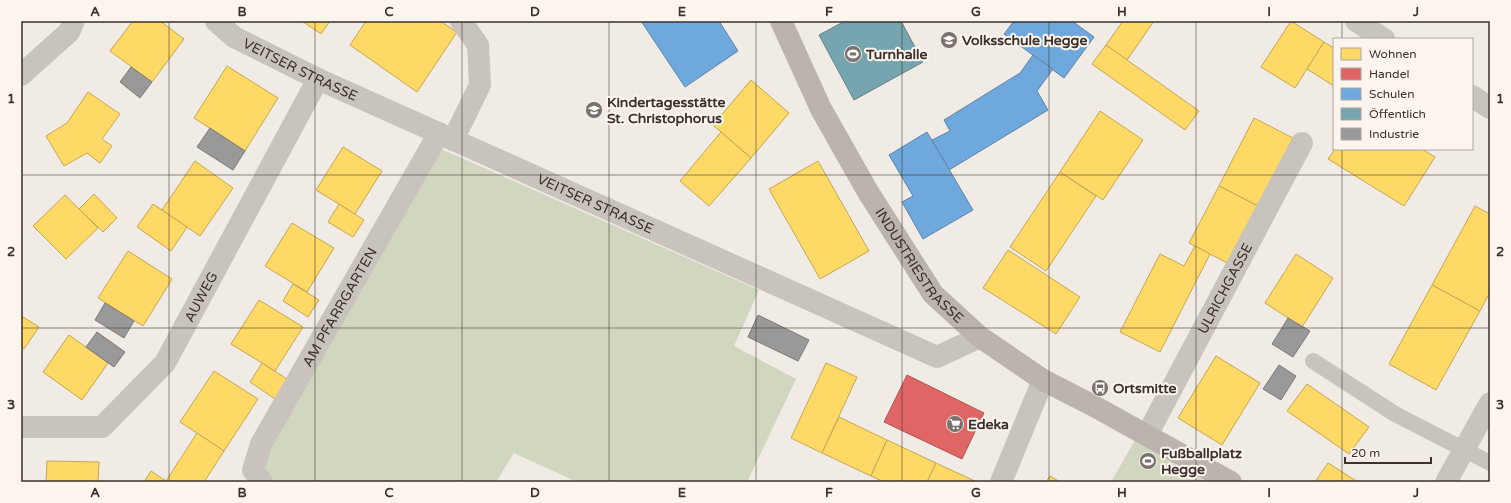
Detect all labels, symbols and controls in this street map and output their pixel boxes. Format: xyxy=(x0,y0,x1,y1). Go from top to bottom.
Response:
text: A xyxy=(90,4,100,20)
text: B xyxy=(237,4,247,20)
text: C xyxy=(384,4,394,20)
text: D xyxy=(530,4,540,20)
text: E xyxy=(678,4,686,20)
text: F xyxy=(825,4,833,20)
text: G xyxy=(971,4,981,20)
text: H xyxy=(1117,4,1127,20)
text: I xyxy=(1267,4,1271,20)
text: J xyxy=(1412,4,1419,20)
school or university icon: Volksschule Hegge xyxy=(939,30,959,50)
place label: Volksschule Hegge xyxy=(962,32,1087,49)
street label: VEITSER STRASSE xyxy=(240,34,361,104)
legend xyxy=(1333,38,1473,150)
sports icon: Turnhalle xyxy=(843,44,863,64)
place label: Turnhalle xyxy=(865,46,927,63)
text: Wohnen xyxy=(1369,47,1417,61)
text: Handel xyxy=(1369,67,1409,81)
text: Schulen xyxy=(1369,87,1414,101)
text: 1 xyxy=(7,91,15,107)
text: 1 xyxy=(1496,91,1504,107)
place label: Kindertagesstätte St. Christophorus xyxy=(607,94,726,127)
school or university icon: Kindertagesstätte St. Christophorus xyxy=(584,100,604,120)
text: Öffentlich xyxy=(1369,107,1426,121)
text: Industrie xyxy=(1369,127,1419,141)
street label: VEITSER STRASSE xyxy=(535,170,656,237)
street label: INDUSTRIESTRASSE xyxy=(872,205,967,326)
street label: ULRICHGASSE xyxy=(1194,240,1256,337)
text: 2 xyxy=(7,244,15,260)
street label: AM PFARRGARTEN xyxy=(298,244,380,370)
text: 2 xyxy=(1496,244,1504,260)
street label: AUWEG xyxy=(180,269,221,325)
bus stop icon: Ortsmitte xyxy=(1090,378,1110,398)
place label: Ortsmitte xyxy=(1113,380,1177,397)
text: 3 xyxy=(7,397,15,413)
text: 3 xyxy=(1496,397,1504,413)
supermarket icon: Edeka xyxy=(945,414,965,434)
place label: Edeka xyxy=(968,416,1009,433)
scale bar xyxy=(1345,439,1431,465)
place label: Fußballplatz Hegge xyxy=(1161,445,1242,478)
text: 20 m xyxy=(1351,446,1380,460)
sports icon: Fußballplatz Hegge xyxy=(1138,451,1158,471)
text: A xyxy=(90,485,100,501)
text: B xyxy=(237,485,247,501)
text: C xyxy=(384,485,394,501)
text: D xyxy=(530,485,540,501)
text: E xyxy=(678,485,686,501)
text: F xyxy=(825,485,833,501)
text: G xyxy=(971,485,981,501)
text: H xyxy=(1117,485,1127,501)
text: I xyxy=(1267,485,1271,501)
text: J xyxy=(1412,485,1419,501)

